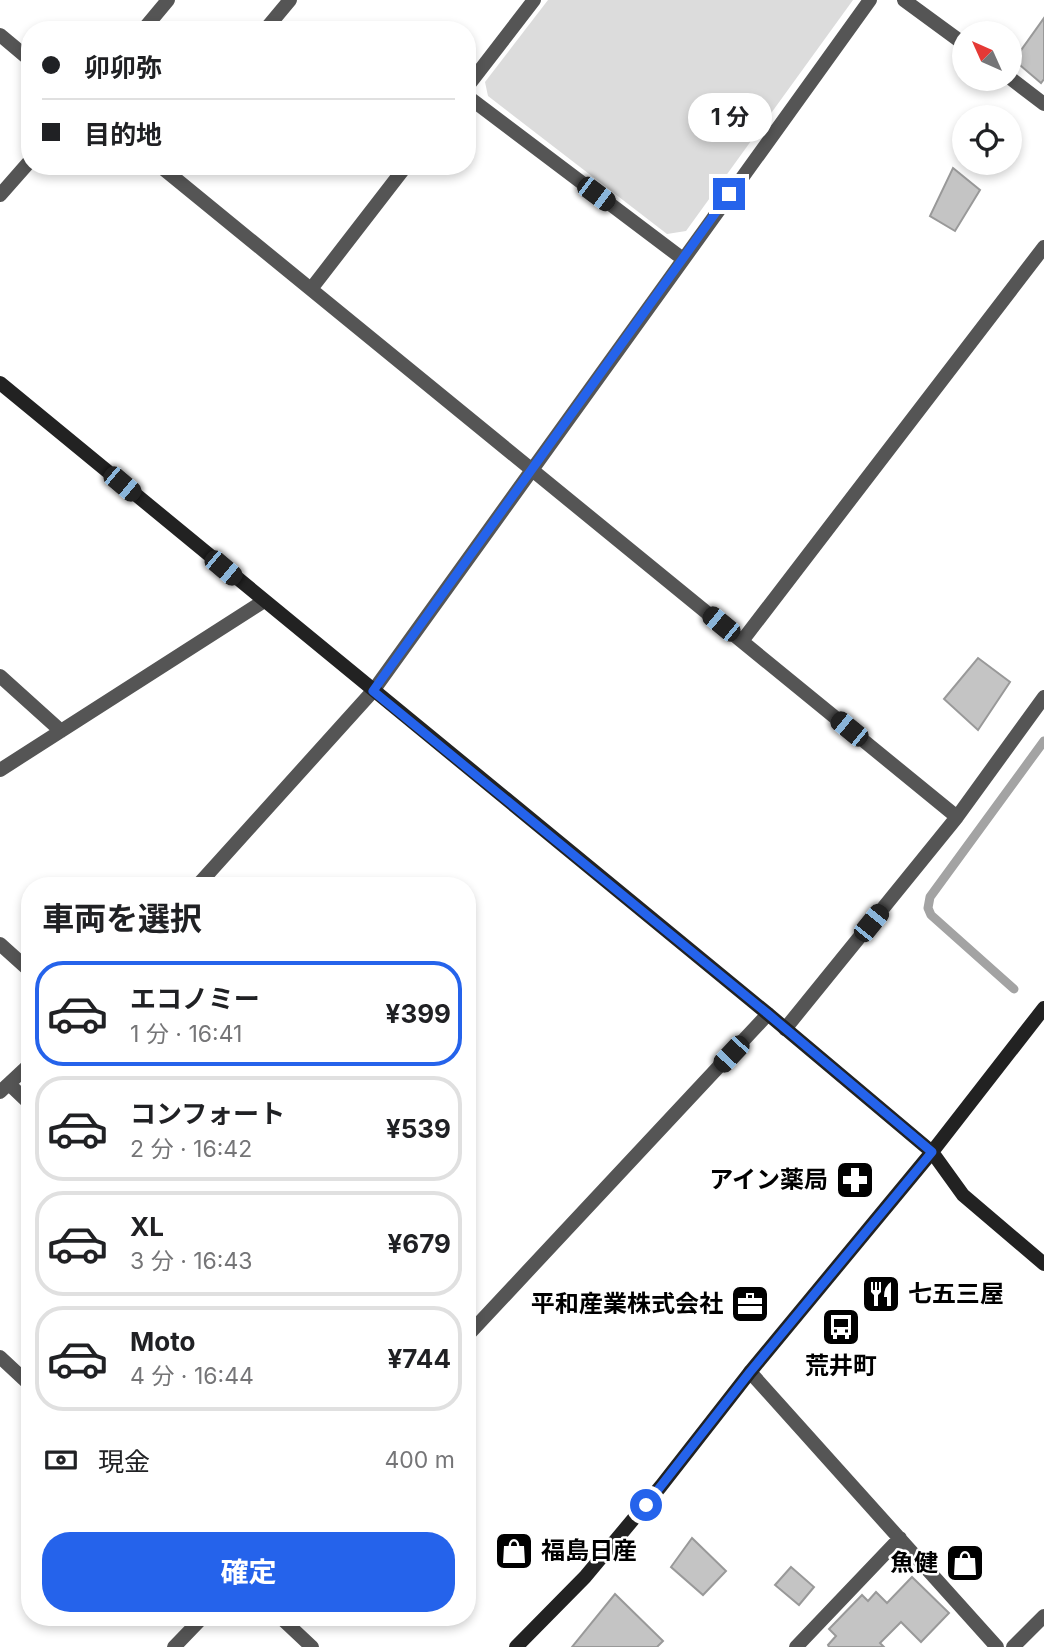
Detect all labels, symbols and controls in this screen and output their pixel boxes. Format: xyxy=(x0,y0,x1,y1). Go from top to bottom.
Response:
north arrow xyxy=(952,21,1022,91)
map controls xyxy=(952,21,1022,175)
text: 卯卯弥 xyxy=(84,52,162,83)
callout: 1 分 xyxy=(687,92,771,142)
text: 1 分 xyxy=(711,103,749,131)
button: locate xyxy=(952,105,1022,175)
text: 目的地 xyxy=(84,119,162,150)
car xyxy=(573,173,620,215)
route end xyxy=(713,178,745,210)
car xyxy=(100,462,145,506)
car xyxy=(201,546,246,590)
car xyxy=(699,603,744,645)
car xyxy=(827,708,872,750)
text: 車両を選択 xyxy=(42,899,202,938)
car xyxy=(850,900,893,946)
icon: car xyxy=(46,982,109,1045)
text: エコノミー xyxy=(130,983,260,1014)
text: ¥399 xyxy=(386,998,451,1029)
text: 1 分 · 16:41 xyxy=(130,1020,242,1048)
car xyxy=(709,1031,754,1077)
icon: car xyxy=(46,1097,109,1160)
text: コンフォート xyxy=(130,1098,285,1129)
text: ¥539 xyxy=(386,1113,451,1144)
text: 2 分 · 16:42 xyxy=(130,1135,252,1163)
pharmacy icon: アイン薬局 xyxy=(834,1159,876,1201)
place label: アイン薬局 xyxy=(709,1165,828,1194)
text: XL xyxy=(130,1211,164,1242)
icon: car xyxy=(46,1212,109,1275)
text: ¥679 xyxy=(388,1228,451,1259)
text: 3 分 · 16:43 xyxy=(130,1247,253,1275)
restaurant icon: 七五三屋 xyxy=(860,1273,902,1315)
place label: 七五三屋 xyxy=(908,1279,1004,1308)
office icon: 平和産業株式会社 xyxy=(729,1283,771,1325)
place label: 平和産業株式会社 xyxy=(531,1289,723,1318)
bus stop icon: 荒井町 xyxy=(820,1306,862,1348)
text: Moto xyxy=(130,1326,195,1357)
icon: car xyxy=(46,1327,109,1390)
text: ¥744 xyxy=(387,1343,451,1374)
place label: 荒井町 xyxy=(805,1351,877,1380)
text: 4 分 · 16:44 xyxy=(130,1362,254,1390)
icon: cash xyxy=(42,1441,80,1479)
text: 現金 xyxy=(98,1446,150,1477)
text: 400 m xyxy=(385,1446,455,1474)
route start xyxy=(630,1489,662,1521)
shop icon: 福島日産 xyxy=(493,1530,535,1572)
button: 確定 xyxy=(42,1532,455,1612)
place label: 福島日産 xyxy=(541,1536,637,1565)
shop icon: 魚健 xyxy=(944,1542,986,1584)
place label: 魚健 xyxy=(890,1548,938,1577)

